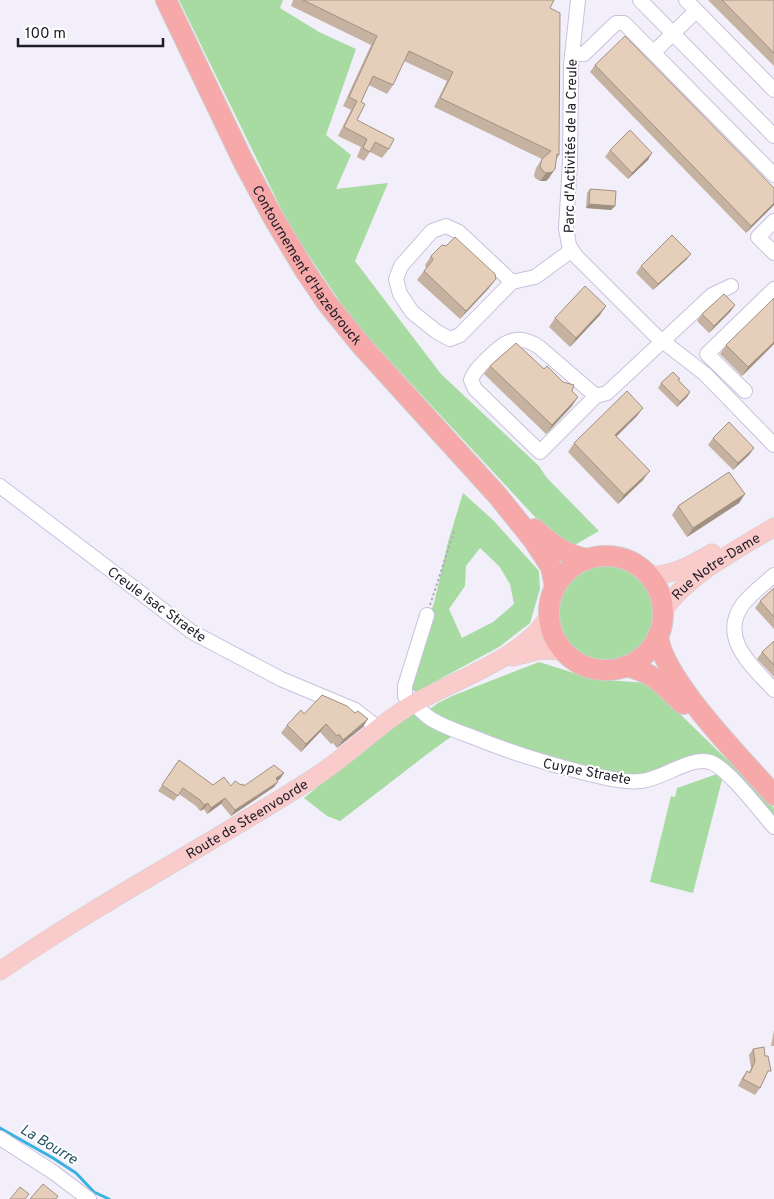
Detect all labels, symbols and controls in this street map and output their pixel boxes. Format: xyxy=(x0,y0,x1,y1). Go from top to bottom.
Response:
scale bar xyxy=(18,15,162,47)
text: 100 m xyxy=(25,25,66,44)
street label: Parc d'Activités de la Creule xyxy=(561,59,582,233)
street label: Contournement d'Hazebrouck xyxy=(248,183,365,349)
street label: Rue Notre-Dame xyxy=(669,530,764,604)
street label: Creule Isac Straete xyxy=(103,564,209,647)
street label: Cuype Straete xyxy=(541,756,632,789)
street label: Route de Steenvoorde xyxy=(183,777,312,864)
water label: La Bourre xyxy=(16,1121,81,1170)

